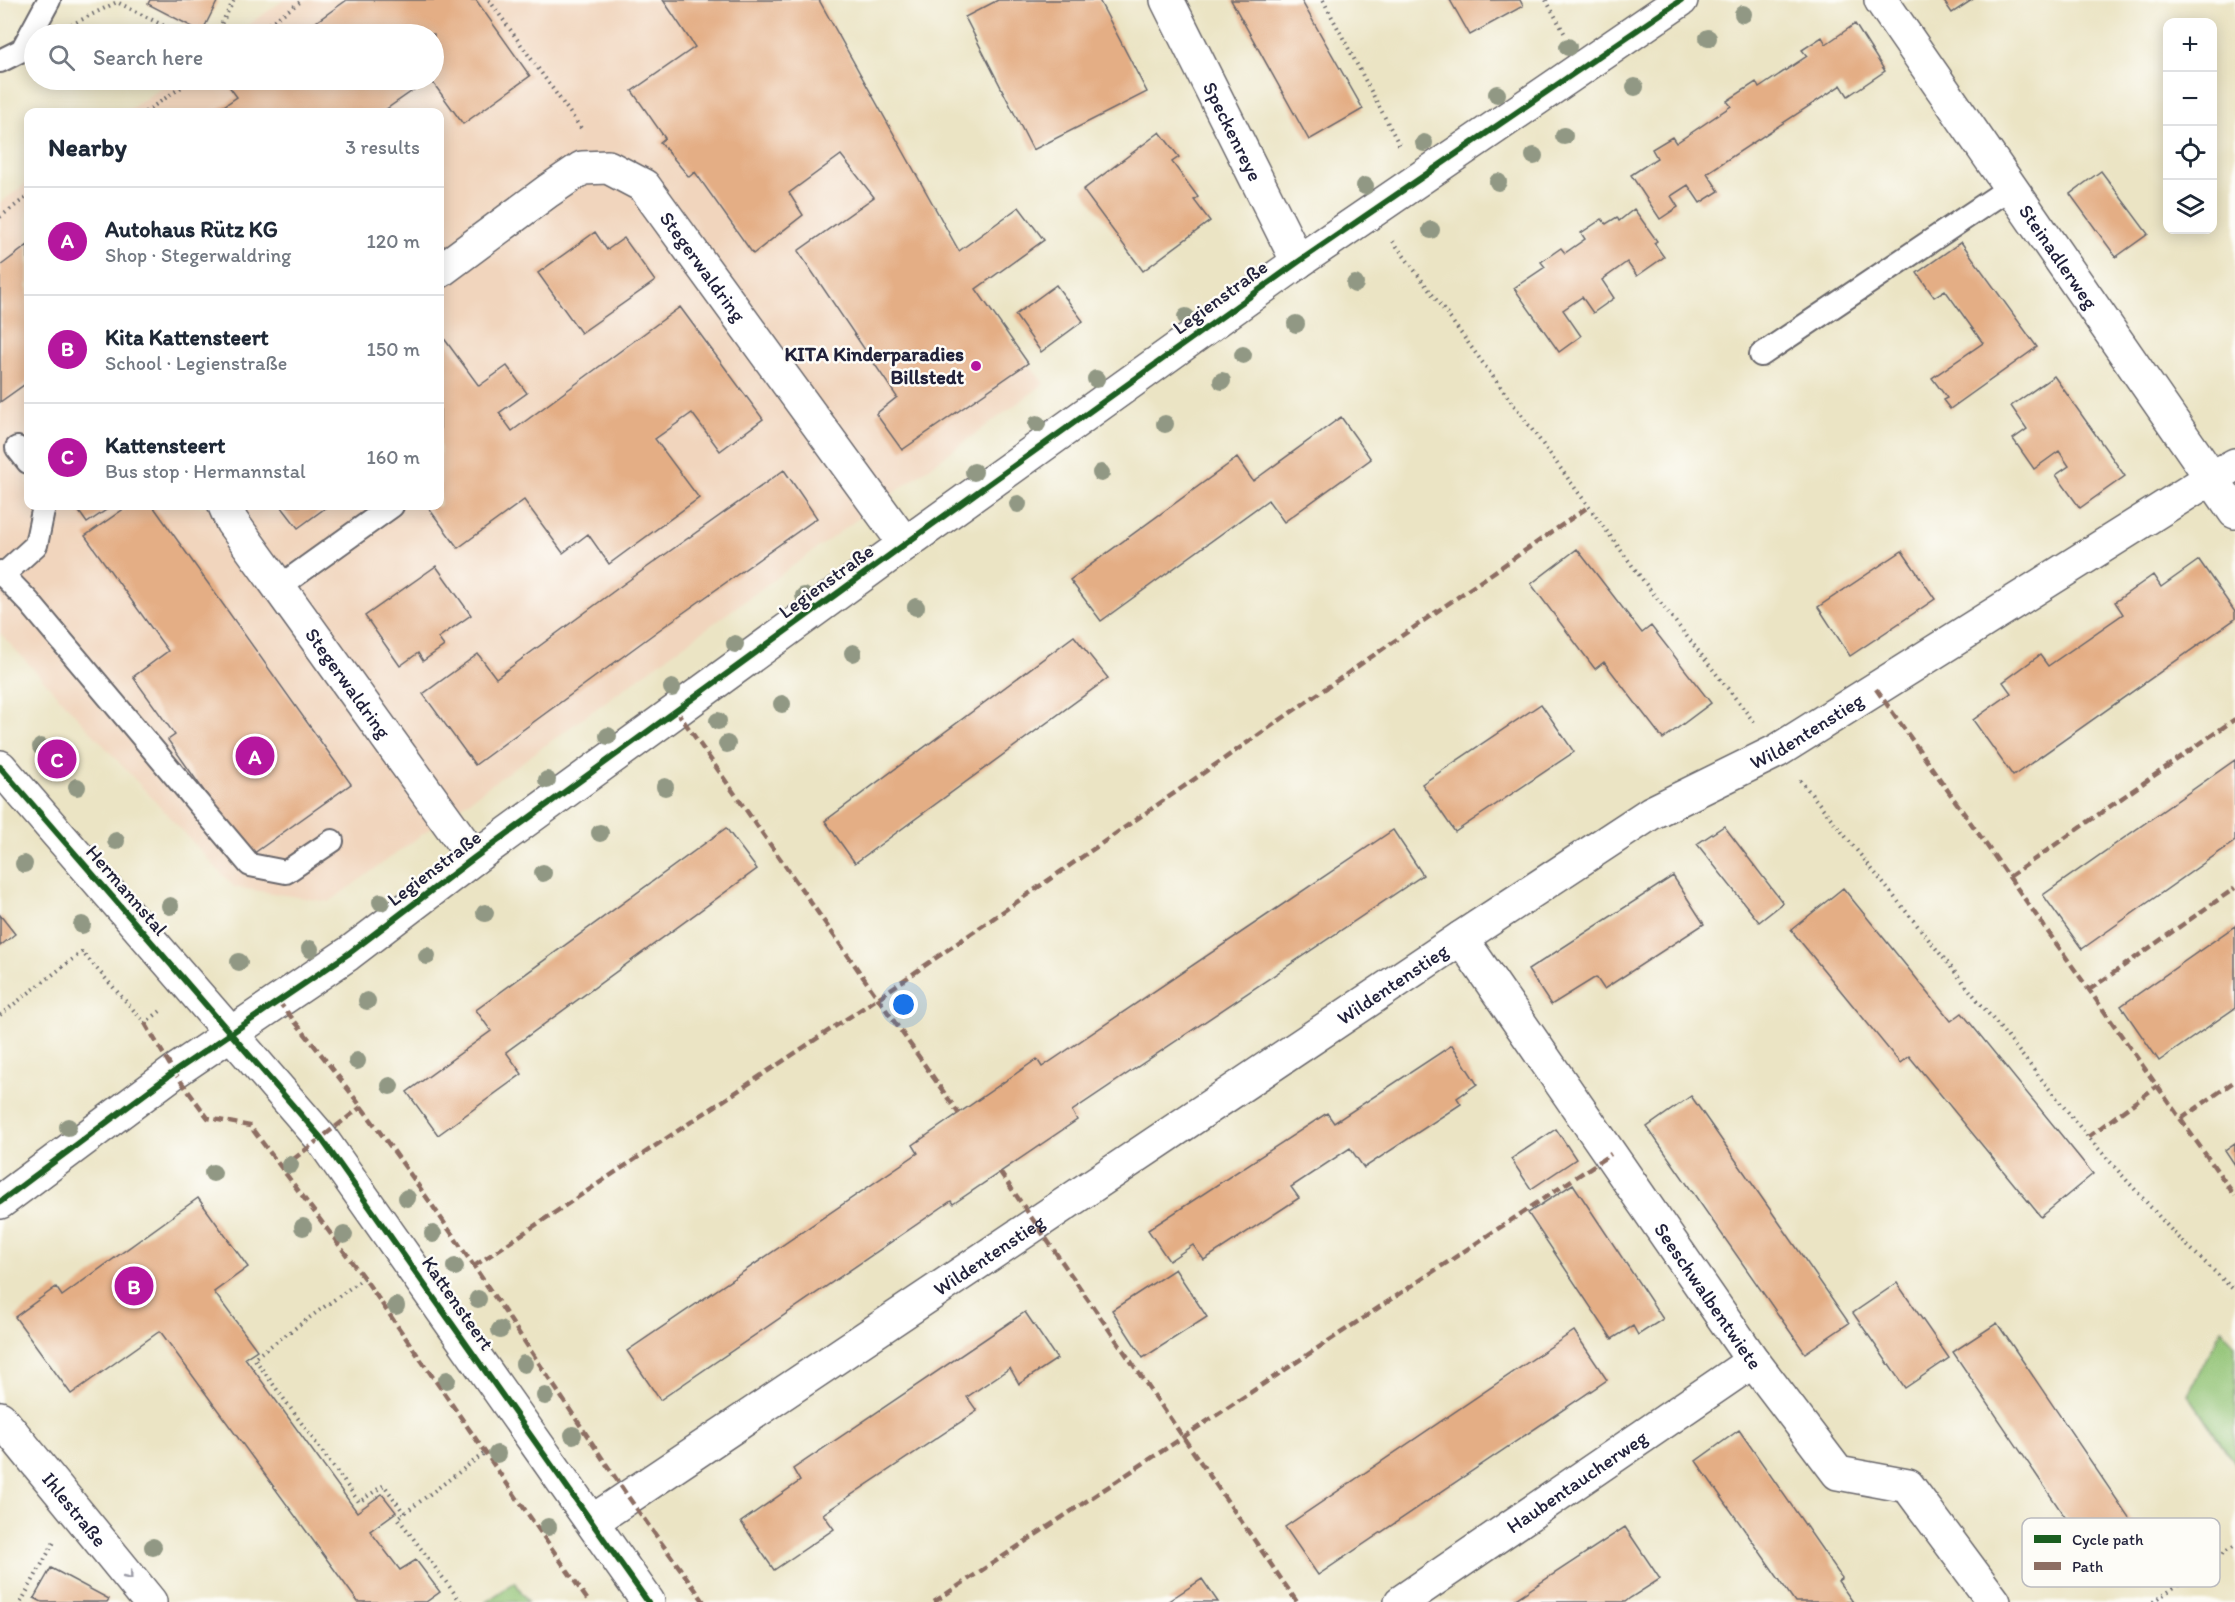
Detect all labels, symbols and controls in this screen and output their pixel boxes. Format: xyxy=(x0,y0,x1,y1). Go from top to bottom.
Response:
map controls xyxy=(2163,18,2217,234)
button: + xyxy=(2163,18,2217,72)
search box xyxy=(24,24,444,90)
icon: search xyxy=(45,41,78,74)
text: Search here xyxy=(93,44,203,71)
button: − xyxy=(2163,72,2217,126)
street label: Speckenreye xyxy=(1198,78,1268,185)
button: locate xyxy=(2163,126,2217,180)
text: Nearby xyxy=(48,131,127,163)
text: 3 results xyxy=(345,135,420,159)
button: layers xyxy=(2163,180,2217,234)
street label: Steinadlerweg xyxy=(2014,200,2103,314)
street label: Stegerwaldring xyxy=(655,207,751,327)
text: Autohaus Rütz KG xyxy=(105,216,278,243)
text: A xyxy=(61,229,74,253)
text: 120 m xyxy=(367,229,420,253)
text: Shop · Stegerwaldring xyxy=(105,243,291,267)
street label: Legienstraße xyxy=(1168,255,1272,339)
text: Kita Kattensteert xyxy=(105,324,269,351)
text: B xyxy=(61,337,74,361)
text: 150 m xyxy=(367,337,420,361)
place label: KITA Kinderparadies Billstedt xyxy=(784,342,964,389)
text: School · Legienstraße xyxy=(105,351,287,375)
marker: KITA Kinderparadies Billstedt xyxy=(969,359,983,373)
text: Kattensteert xyxy=(105,432,225,459)
text: C xyxy=(61,445,74,469)
text: 160 m xyxy=(367,445,420,469)
text: Bus stop · Hermannstal xyxy=(105,459,306,483)
street label: Legienstraße xyxy=(774,539,878,623)
street label: Stegerwaldring xyxy=(300,623,396,744)
street label: Wildentenstieg xyxy=(1746,687,1869,774)
pin: A xyxy=(236,734,274,778)
pin: C xyxy=(38,736,76,782)
street label: Legienstraße xyxy=(382,825,486,911)
street label: Hermannstal xyxy=(81,840,173,941)
street label: Wildentenstieg xyxy=(1332,938,1453,1030)
your location xyxy=(889,990,918,1019)
street label: Wildentenstieg xyxy=(929,1209,1050,1301)
street label: Seeschwalbentwiete xyxy=(1649,1218,1767,1374)
street label: Kattensteert xyxy=(417,1251,499,1355)
pin: B xyxy=(114,1264,154,1308)
street label: Haubentaucherweg xyxy=(1502,1425,1652,1538)
street label: Ihlestraße xyxy=(37,1467,112,1552)
legend xyxy=(2022,1518,2220,1587)
text: Cycle path xyxy=(2072,1530,2144,1549)
text: Path xyxy=(2072,1557,2103,1576)
one-way arrow xyxy=(121,1569,132,1580)

